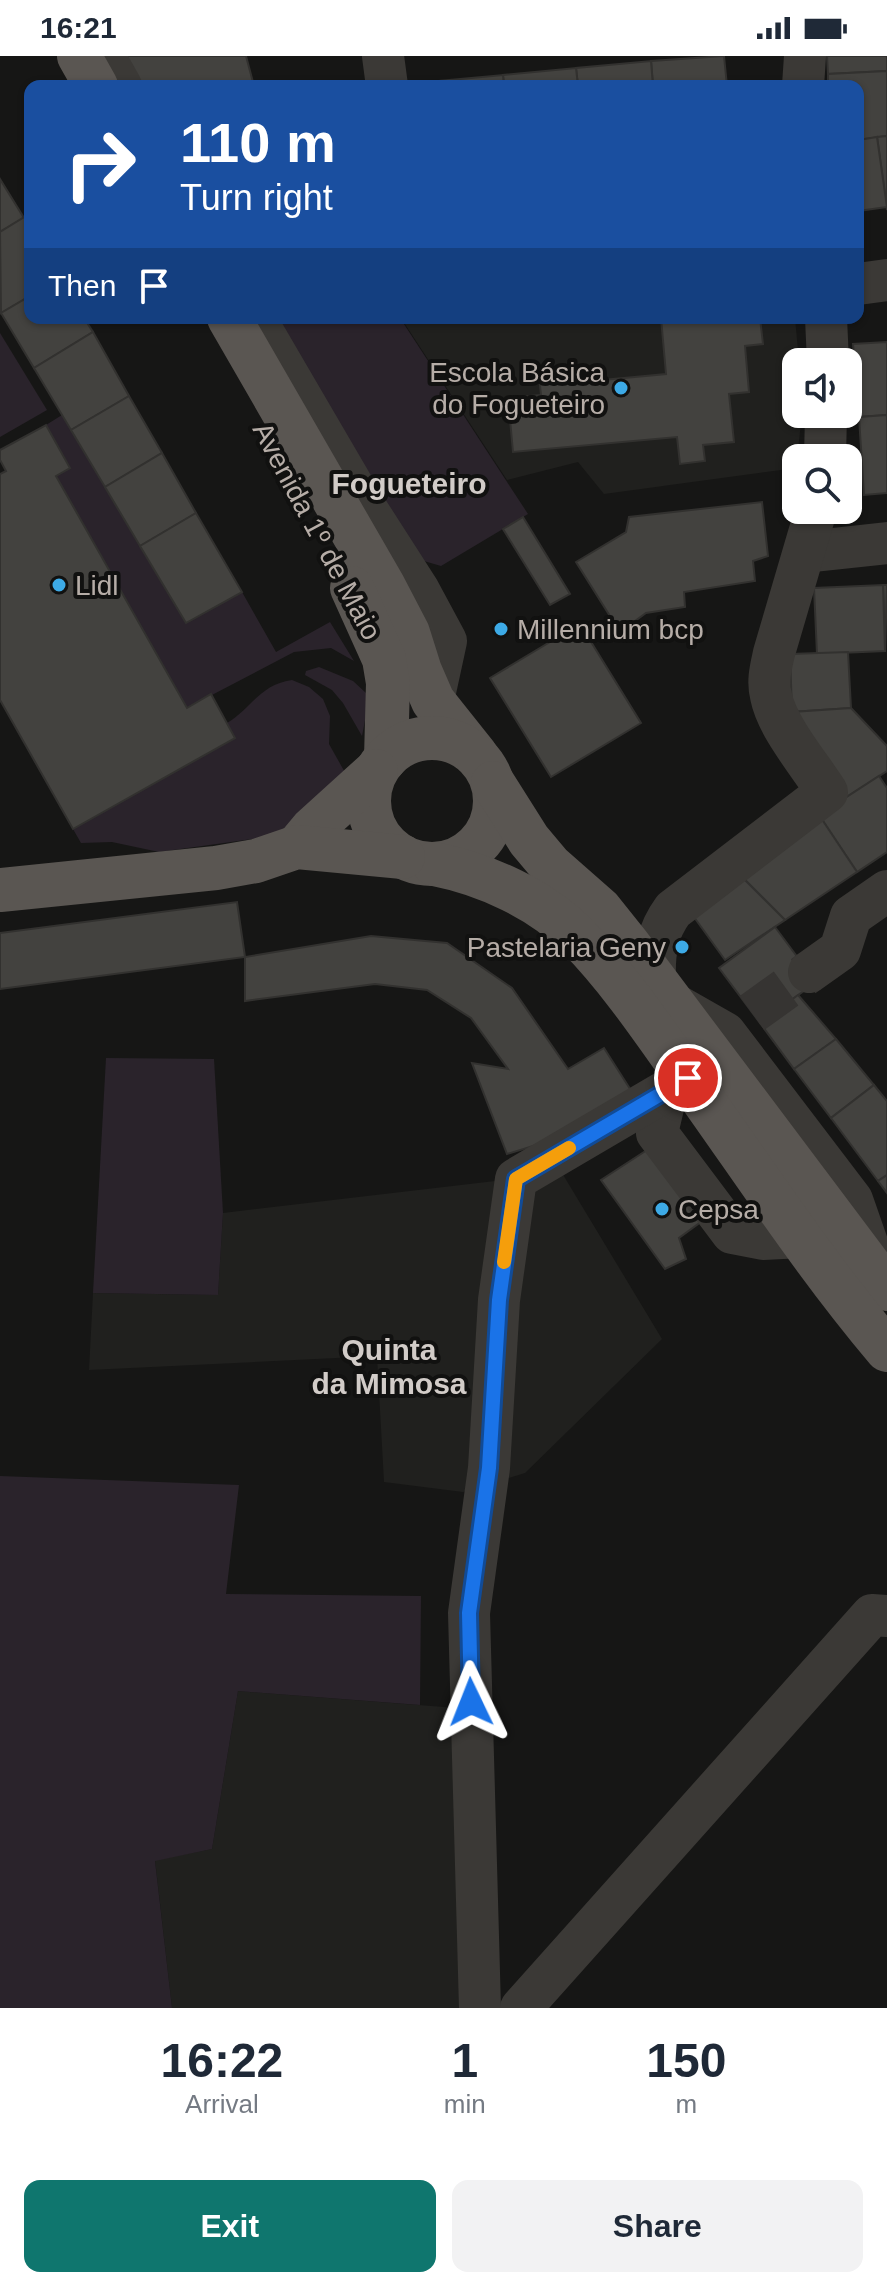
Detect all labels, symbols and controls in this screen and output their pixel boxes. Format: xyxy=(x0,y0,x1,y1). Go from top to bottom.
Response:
text: 16:21 xyxy=(40,11,117,44)
text: 110 m xyxy=(180,111,336,174)
icon: right xyxy=(48,112,152,216)
text: Turn right xyxy=(180,177,333,218)
icon: arrive xyxy=(132,264,176,308)
text: Then xyxy=(48,269,116,302)
map controls xyxy=(782,348,862,524)
button: sound xyxy=(782,348,862,428)
place label: Escola Básica do Fogueteiro xyxy=(429,357,605,420)
marker: Escola Básica do Fogueteiro xyxy=(612,379,630,397)
street label: Avenida 1º de Maio xyxy=(247,417,387,645)
button: search xyxy=(782,444,862,524)
district label: Fogueteiro xyxy=(332,467,487,500)
place label: Lidl xyxy=(75,570,119,601)
marker: Lidl xyxy=(50,576,68,594)
place label: Millennium bcp xyxy=(517,614,704,645)
marker: Millennium bcp xyxy=(492,620,510,638)
place label: Pastelaria Geny xyxy=(467,932,666,963)
marker: Pastelaria Geny xyxy=(673,938,691,956)
pin xyxy=(654,1044,722,1112)
icon: arrive xyxy=(666,1056,710,1100)
place label: Cepsa xyxy=(678,1194,759,1225)
marker: Cepsa xyxy=(653,1200,671,1218)
district label: Quinta da Mimosa xyxy=(311,1333,467,1400)
position arrow xyxy=(429,1660,513,1744)
text: 16:22 xyxy=(161,2034,283,2087)
text: 1 xyxy=(451,2034,478,2087)
text: 150 xyxy=(646,2034,726,2087)
text: Arrival xyxy=(185,2089,259,2119)
text: min xyxy=(444,2089,486,2119)
text: m xyxy=(676,2089,697,2119)
button: Exit xyxy=(24,2180,436,2272)
button: Share xyxy=(452,2180,863,2272)

